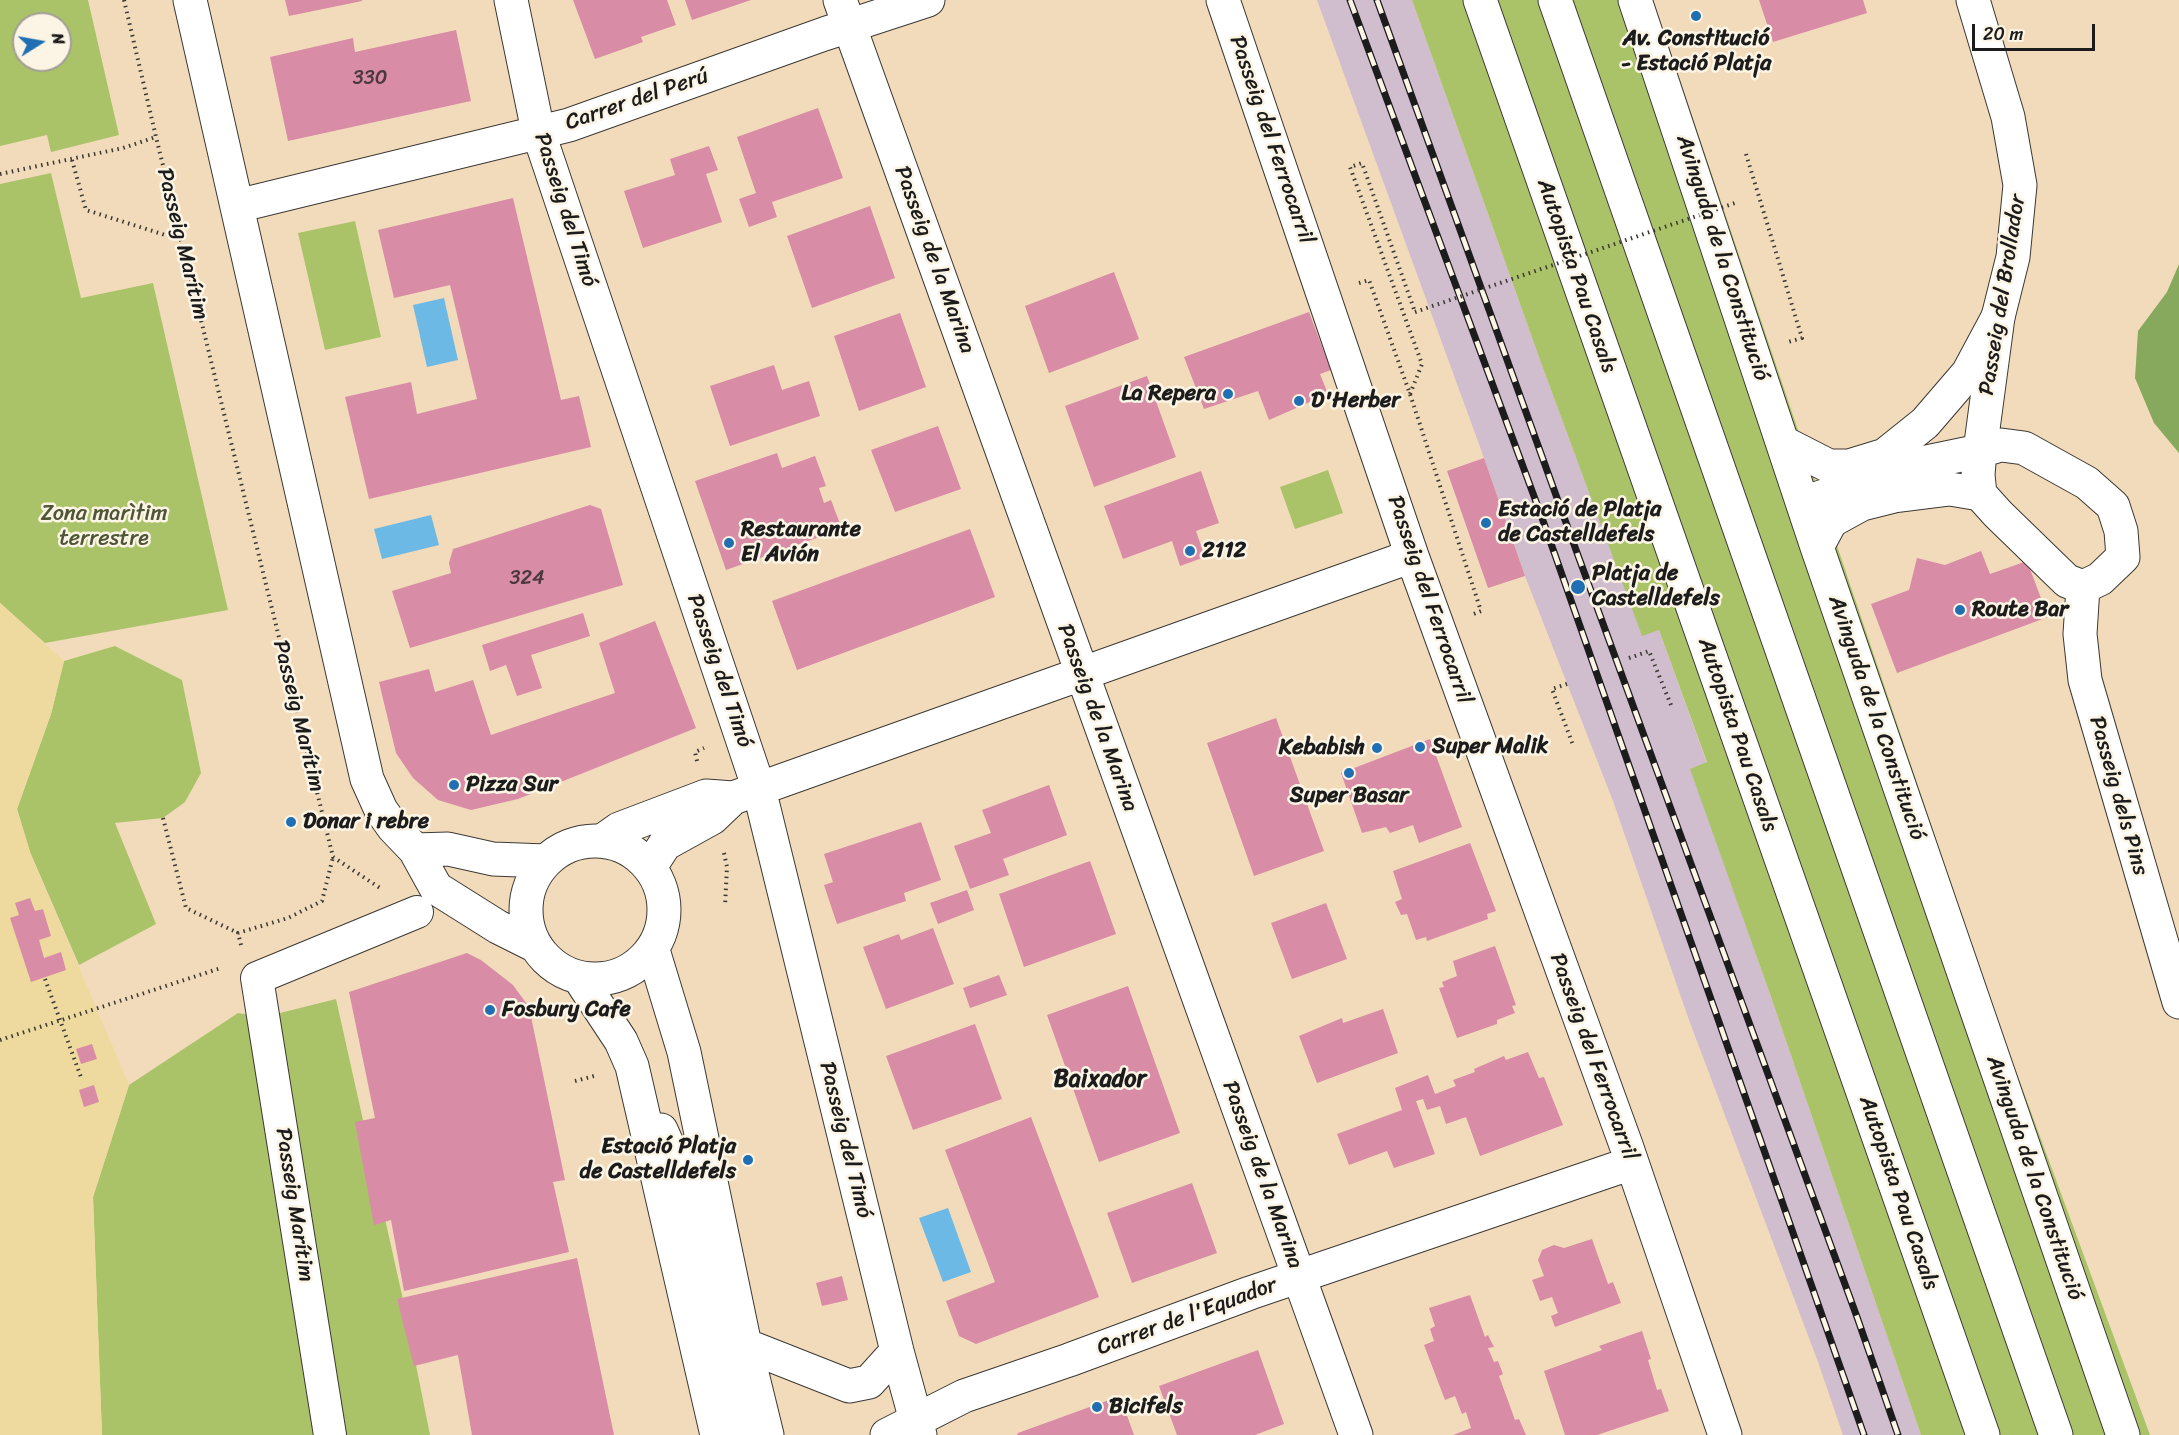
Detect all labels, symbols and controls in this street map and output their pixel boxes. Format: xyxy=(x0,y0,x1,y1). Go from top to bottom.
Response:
marker: Av. Constitució - Estació Platja xyxy=(1689,9,1703,23)
north arrow xyxy=(12,12,72,72)
scale bar xyxy=(1975,12,2098,50)
text: 20 m xyxy=(1983,18,2023,50)
place label: Av. Constitució - Estació Platja xyxy=(1621,26,1771,78)
text: N xyxy=(43,31,73,47)
street label: Passeig del Ferrocarril xyxy=(1223,32,1319,248)
street label: Carrer del Perú xyxy=(562,63,712,137)
house number: 330 xyxy=(353,67,387,91)
street label: Passeig del Timó xyxy=(528,130,602,290)
street label: Avinguda de la Constitució xyxy=(1670,132,1774,384)
street label: Passeig de la Marina xyxy=(888,163,980,357)
street label: Passeig Marítim xyxy=(150,165,214,323)
street label: Autopista Pau Casals xyxy=(1530,176,1622,376)
street label: Passeig del Brollador xyxy=(1974,193,2032,397)
place label: La Repera xyxy=(1121,381,1216,407)
marker: La Repera xyxy=(1221,387,1235,401)
place label: D'Herber xyxy=(1311,388,1400,414)
marker: D'Herber xyxy=(1292,394,1306,408)
street label: Passeig del Ferrocarril xyxy=(1381,492,1477,708)
place label: Estació de Platja de Castelldefels xyxy=(1498,497,1661,548)
park label: Zona marìtim terrestre xyxy=(41,501,167,552)
marker: Estació de Platja de Castelldefels xyxy=(1479,516,1493,530)
place label: Restaurante El Avión xyxy=(741,517,861,568)
marker: Restaurante El Avión xyxy=(722,536,736,550)
place label: 2112 xyxy=(1202,538,1246,564)
marker: 2112 xyxy=(1183,544,1197,558)
place label: Platja de Castelldefels xyxy=(1592,561,1720,612)
house number: 324 xyxy=(509,567,545,591)
marker: Platja de Castelldefels xyxy=(1569,578,1587,596)
street label: Passeig del Timó xyxy=(680,591,758,751)
street label: Avinguda de la Constitució xyxy=(1822,592,1930,844)
place label: Route Bar xyxy=(1972,597,2068,623)
marker: Route Bar xyxy=(1953,603,1967,617)
street label: Passeig de la Marina xyxy=(1051,621,1143,815)
street label: Autopista Pau Casals xyxy=(1691,635,1783,835)
street label: Passeig Marítim xyxy=(266,637,330,795)
street label: Passeig dels Pins xyxy=(2083,713,2153,879)
place label: Super Malik xyxy=(1432,734,1548,760)
place label: Kebabish xyxy=(1279,735,1365,761)
marker: Super Malik xyxy=(1413,740,1427,754)
marker: Kebabish xyxy=(1370,741,1384,755)
marker: Super Basar xyxy=(1342,766,1356,780)
place label: Pizza Sur xyxy=(466,772,558,798)
marker: Pizza Sur xyxy=(447,778,461,792)
place label: Super Basar xyxy=(1290,783,1408,809)
place label: Donar i rebre xyxy=(303,809,429,835)
marker: Donar i rebre xyxy=(284,815,298,829)
street label: Passeig del Ferrocarril xyxy=(1543,950,1643,1164)
place label: Fosbury Cafe xyxy=(502,997,631,1023)
marker: Fosbury Cafe xyxy=(483,1003,497,1017)
street label: Avinguda de la Constitució xyxy=(1980,1052,2088,1304)
street label: Passeig del Timó xyxy=(813,1059,877,1221)
district label: Baixador xyxy=(1054,1066,1146,1094)
street label: Passeig de la Marina xyxy=(1216,1078,1308,1272)
street label: Autopista Pau Casals xyxy=(1852,1093,1944,1293)
street label: Passeig Marítim xyxy=(269,1126,319,1284)
place label: Estació Platja de Castelldefels xyxy=(580,1134,736,1186)
marker: Estació Platja de Castelldefels xyxy=(741,1153,755,1167)
street label: Carrer de l'Equador xyxy=(1094,1272,1280,1362)
place label: Bicifels xyxy=(1109,1394,1183,1420)
marker: Bicifels xyxy=(1090,1400,1104,1414)

